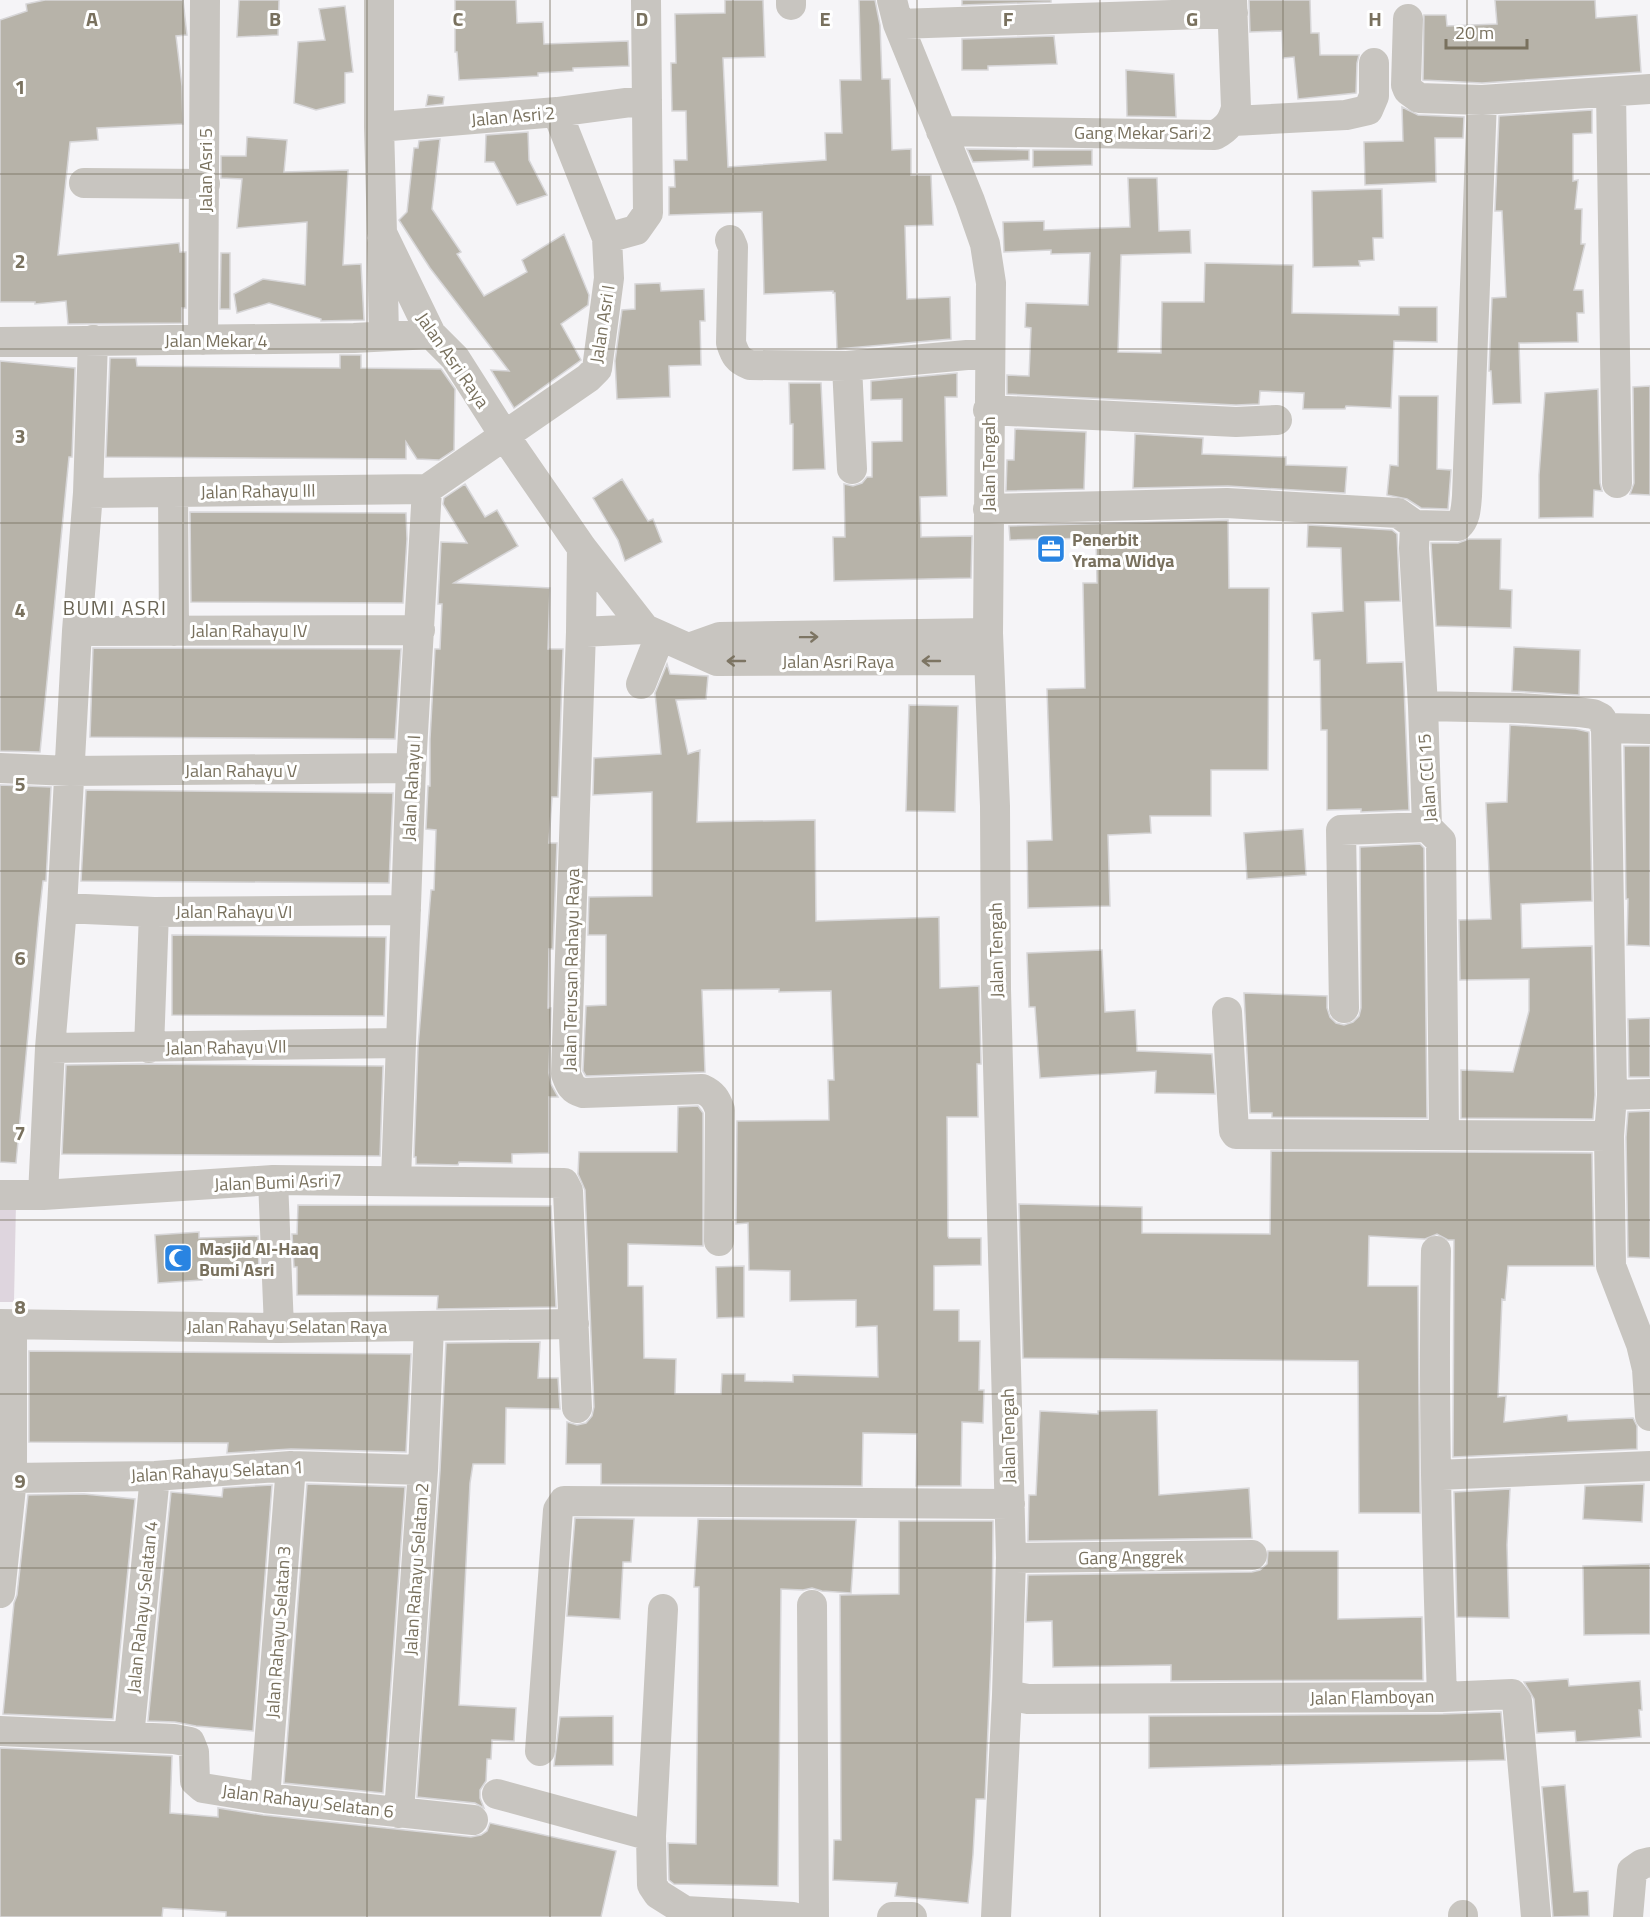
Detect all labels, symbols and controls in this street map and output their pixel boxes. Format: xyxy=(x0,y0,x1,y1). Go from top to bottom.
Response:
text: A xyxy=(86,3,98,34)
text: B xyxy=(269,3,281,34)
text: C xyxy=(453,3,464,34)
text: D xyxy=(636,3,648,34)
text: E xyxy=(819,3,831,34)
text: F xyxy=(1003,3,1014,34)
text: G xyxy=(1186,3,1198,34)
text: H xyxy=(1368,3,1382,34)
scale bar xyxy=(1446,12,1527,50)
text: 20 m xyxy=(1455,19,1494,46)
text: 1 xyxy=(14,71,26,102)
street label: Jalan Asri 2 xyxy=(470,99,556,133)
street label: Gang Mekar Sari 2 xyxy=(1074,119,1212,146)
street label: Jalan Asri 5 xyxy=(192,128,219,212)
text: 2 xyxy=(14,245,26,276)
street label: Jalan Asri I xyxy=(583,283,621,365)
street label: Jalan Asri Raya xyxy=(410,306,496,414)
street label: Jalan Mekar 4 xyxy=(165,327,268,354)
street label: Jalan Tengah xyxy=(975,416,1002,512)
text: 3 xyxy=(14,420,26,451)
street label: Jalan Rahayu III xyxy=(200,476,316,506)
place label: Penerbit Yrama Widya xyxy=(1072,526,1174,574)
office icon: Penerbit Yrama Widya xyxy=(1035,533,1067,565)
district label: BUMI ASRI xyxy=(63,592,167,623)
text: 4 xyxy=(14,594,26,625)
street label: Jalan Rahayu IV xyxy=(191,617,308,644)
one-way arrow xyxy=(799,631,819,643)
street label: Jalan Asri Raya xyxy=(782,648,894,675)
one-way arrow xyxy=(726,655,746,667)
one-way arrow xyxy=(921,656,941,667)
street label: Jalan CCI 15 xyxy=(1410,733,1444,823)
street label: Jalan Rahayu I xyxy=(395,734,427,842)
street label: Jalan Rahayu V xyxy=(185,757,298,784)
text: 5 xyxy=(14,768,26,799)
street label: Jalan Terusan Rahayu Raya xyxy=(556,868,586,1072)
street label: Jalan Rahayu VI xyxy=(176,898,292,925)
street label: Jalan Tengah xyxy=(982,902,1010,998)
text: 6 xyxy=(14,942,26,973)
street label: Jalan Rahayu VII xyxy=(165,1032,287,1062)
text: 7 xyxy=(14,1117,26,1148)
street label: Jalan Bumi Asri 7 xyxy=(214,1166,342,1198)
place label: Masjid Al-Haaq Bumi Asri xyxy=(199,1235,319,1283)
mosque icon: Masjid Al-Haaq Bumi Asri xyxy=(162,1242,194,1274)
text: 8 xyxy=(14,1291,26,1322)
street label: Jalan Rahayu Selatan Raya xyxy=(187,1313,387,1340)
street label: Jalan Tengah xyxy=(994,1388,1022,1484)
street label: Jalan Rahayu Selatan 1 xyxy=(130,1453,304,1489)
text: 9 xyxy=(14,1465,26,1496)
street label: Jalan Rahayu Selatan 2 xyxy=(396,1482,436,1656)
street label: Jalan Rahayu Selatan 4 xyxy=(120,1520,164,1694)
street label: Gang Anggrek xyxy=(1078,1543,1184,1571)
street label: Jalan Rahayu Selatan 3 xyxy=(258,1545,298,1719)
street label: Jalan Flamboyan xyxy=(1309,1682,1435,1712)
street label: Jalan Rahayu Selatan 6 xyxy=(220,1777,396,1825)

